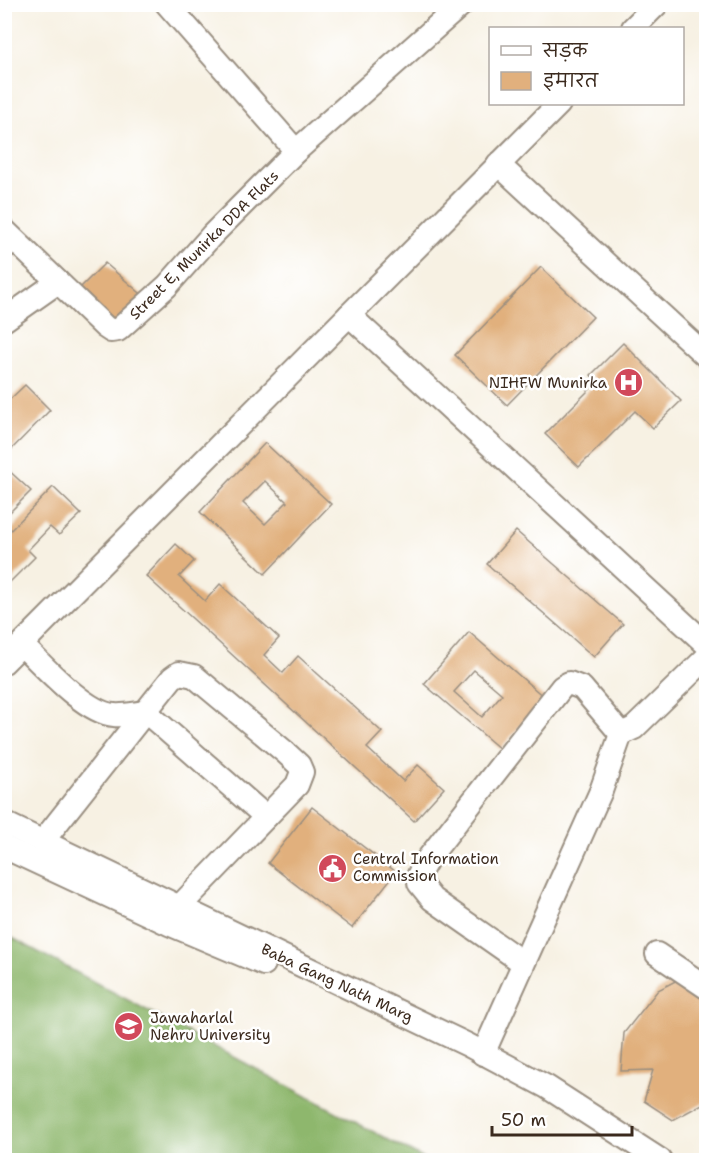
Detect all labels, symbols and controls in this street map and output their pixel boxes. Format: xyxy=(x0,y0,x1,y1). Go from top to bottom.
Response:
legend xyxy=(489,27,684,105)
text: सड़क xyxy=(542,39,588,63)
text: इमारत xyxy=(543,69,599,93)
street label: Street E, Munirka DDA Flats xyxy=(125,166,283,324)
hospital icon: NIHFW Munirka xyxy=(612,367,644,399)
place label: NIHFW Munirka xyxy=(489,373,608,393)
place label: Central Information Commission xyxy=(353,849,499,886)
public building icon: Central Information Commission xyxy=(316,852,348,884)
street label: Baba Gang Nath Marg xyxy=(258,939,416,1027)
place label: Jawaharlal Nehru University xyxy=(150,1008,271,1045)
school or university icon: Jawaharlal Nehru University xyxy=(113,1011,145,1043)
scale bar xyxy=(492,1099,632,1137)
text: 50 m xyxy=(501,1108,546,1132)

